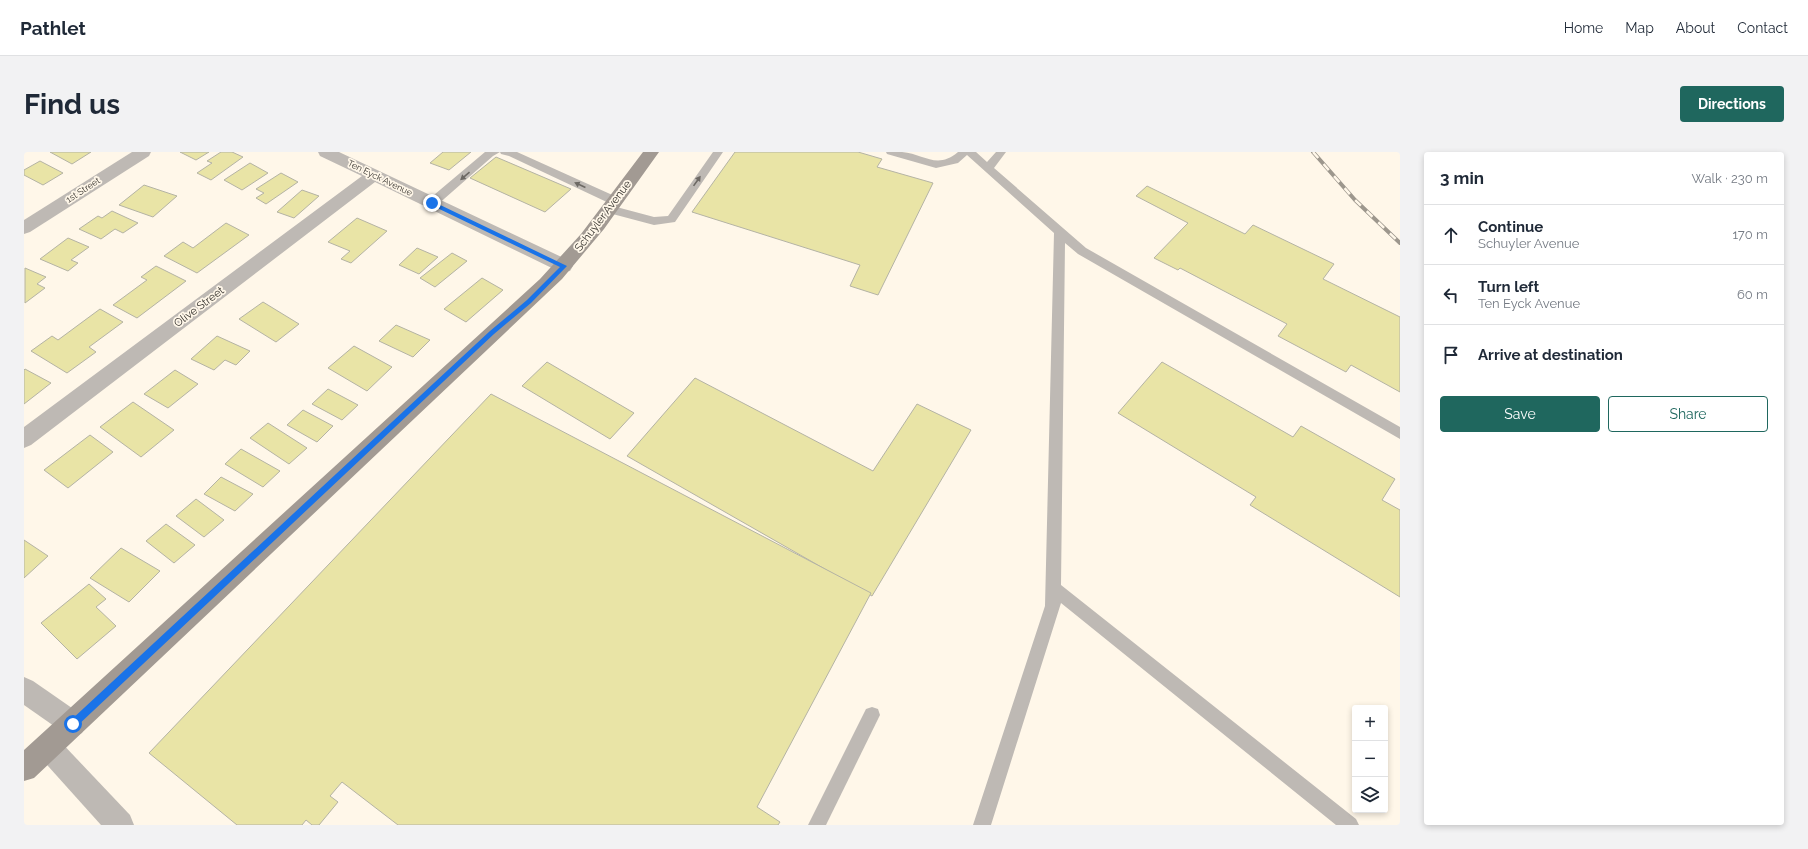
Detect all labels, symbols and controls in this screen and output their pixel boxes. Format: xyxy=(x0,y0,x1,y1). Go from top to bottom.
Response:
text: Pathlet xyxy=(20,17,86,39)
text: Home xyxy=(1564,20,1603,36)
text: Map xyxy=(1625,20,1654,36)
text: About xyxy=(1676,20,1715,36)
text: Contact xyxy=(1737,20,1788,36)
button: Directions xyxy=(1680,86,1784,122)
text: Find us xyxy=(24,88,120,121)
street label: Ten Eyck Avenue xyxy=(346,158,415,198)
text: 3 min xyxy=(1440,168,1484,188)
one-way arrow xyxy=(459,171,470,180)
text: Walk · 230 m xyxy=(1692,171,1768,186)
street label: 1st Street xyxy=(64,175,102,205)
one-way arrow xyxy=(693,176,701,186)
street label: Schuyler Avenue xyxy=(572,177,634,254)
one-way arrow xyxy=(574,182,585,188)
route end xyxy=(423,194,441,212)
text: Continue xyxy=(1478,218,1543,236)
icon: ahead xyxy=(1440,224,1462,246)
text: 170 m xyxy=(1732,227,1768,242)
text: Schuyler Avenue xyxy=(1478,236,1579,251)
text: Turn left xyxy=(1478,278,1539,296)
street label: Olive Street xyxy=(171,284,227,330)
icon: left xyxy=(1440,284,1462,306)
text: 60 m xyxy=(1737,287,1768,302)
text: Ten Eyck Avenue xyxy=(1478,296,1580,311)
icon: arrive xyxy=(1440,344,1462,366)
text: Arrive at destination xyxy=(1478,346,1623,364)
button: Save xyxy=(1440,396,1600,432)
button: Share xyxy=(1608,396,1768,432)
map controls xyxy=(1352,705,1388,813)
button: + xyxy=(1352,705,1388,741)
route start xyxy=(64,715,82,733)
button: − xyxy=(1352,741,1388,777)
button: layers xyxy=(1352,777,1388,813)

